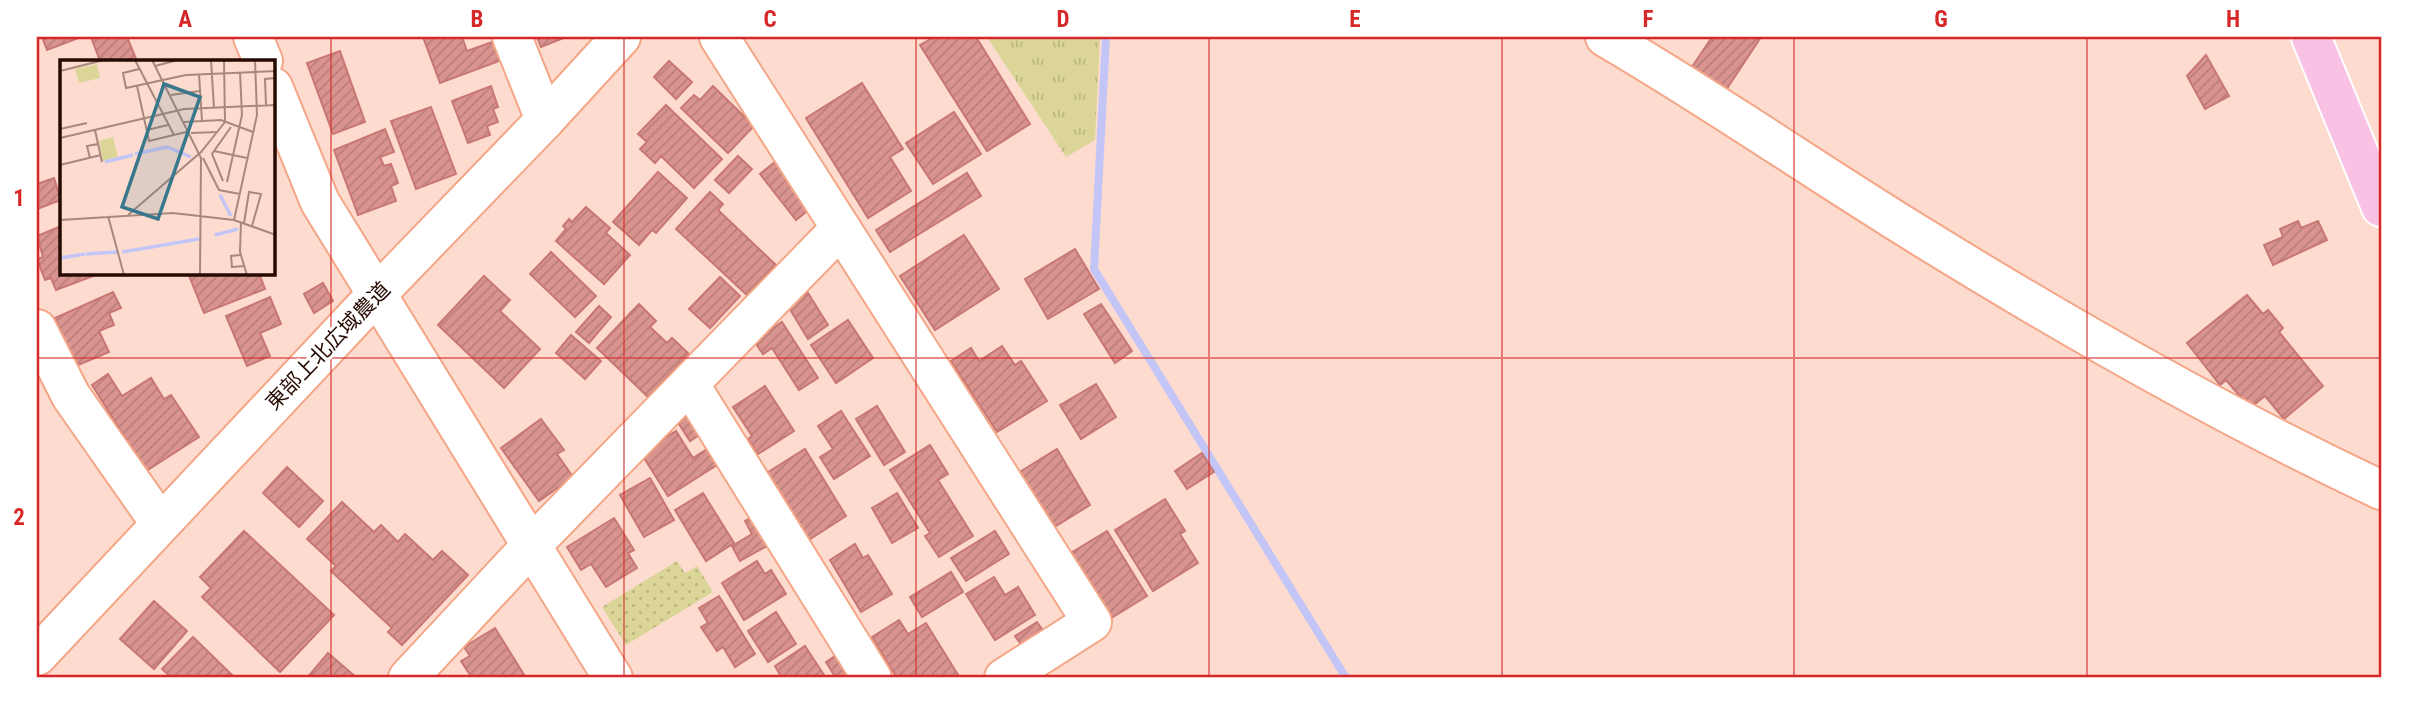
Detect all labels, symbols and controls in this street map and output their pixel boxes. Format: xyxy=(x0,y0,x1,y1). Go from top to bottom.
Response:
text: A xyxy=(178,6,192,33)
text: B xyxy=(471,6,483,33)
text: C xyxy=(763,6,777,33)
text: D xyxy=(1057,6,1070,33)
text: E xyxy=(1349,6,1361,33)
text: F xyxy=(1643,6,1654,33)
text: G xyxy=(1934,6,1948,33)
text: H xyxy=(2226,6,2240,33)
inset map xyxy=(60,60,275,275)
text: 1 xyxy=(13,185,25,212)
street label: 東部上北広域農道 xyxy=(261,277,395,415)
text: 2 xyxy=(13,504,25,531)

